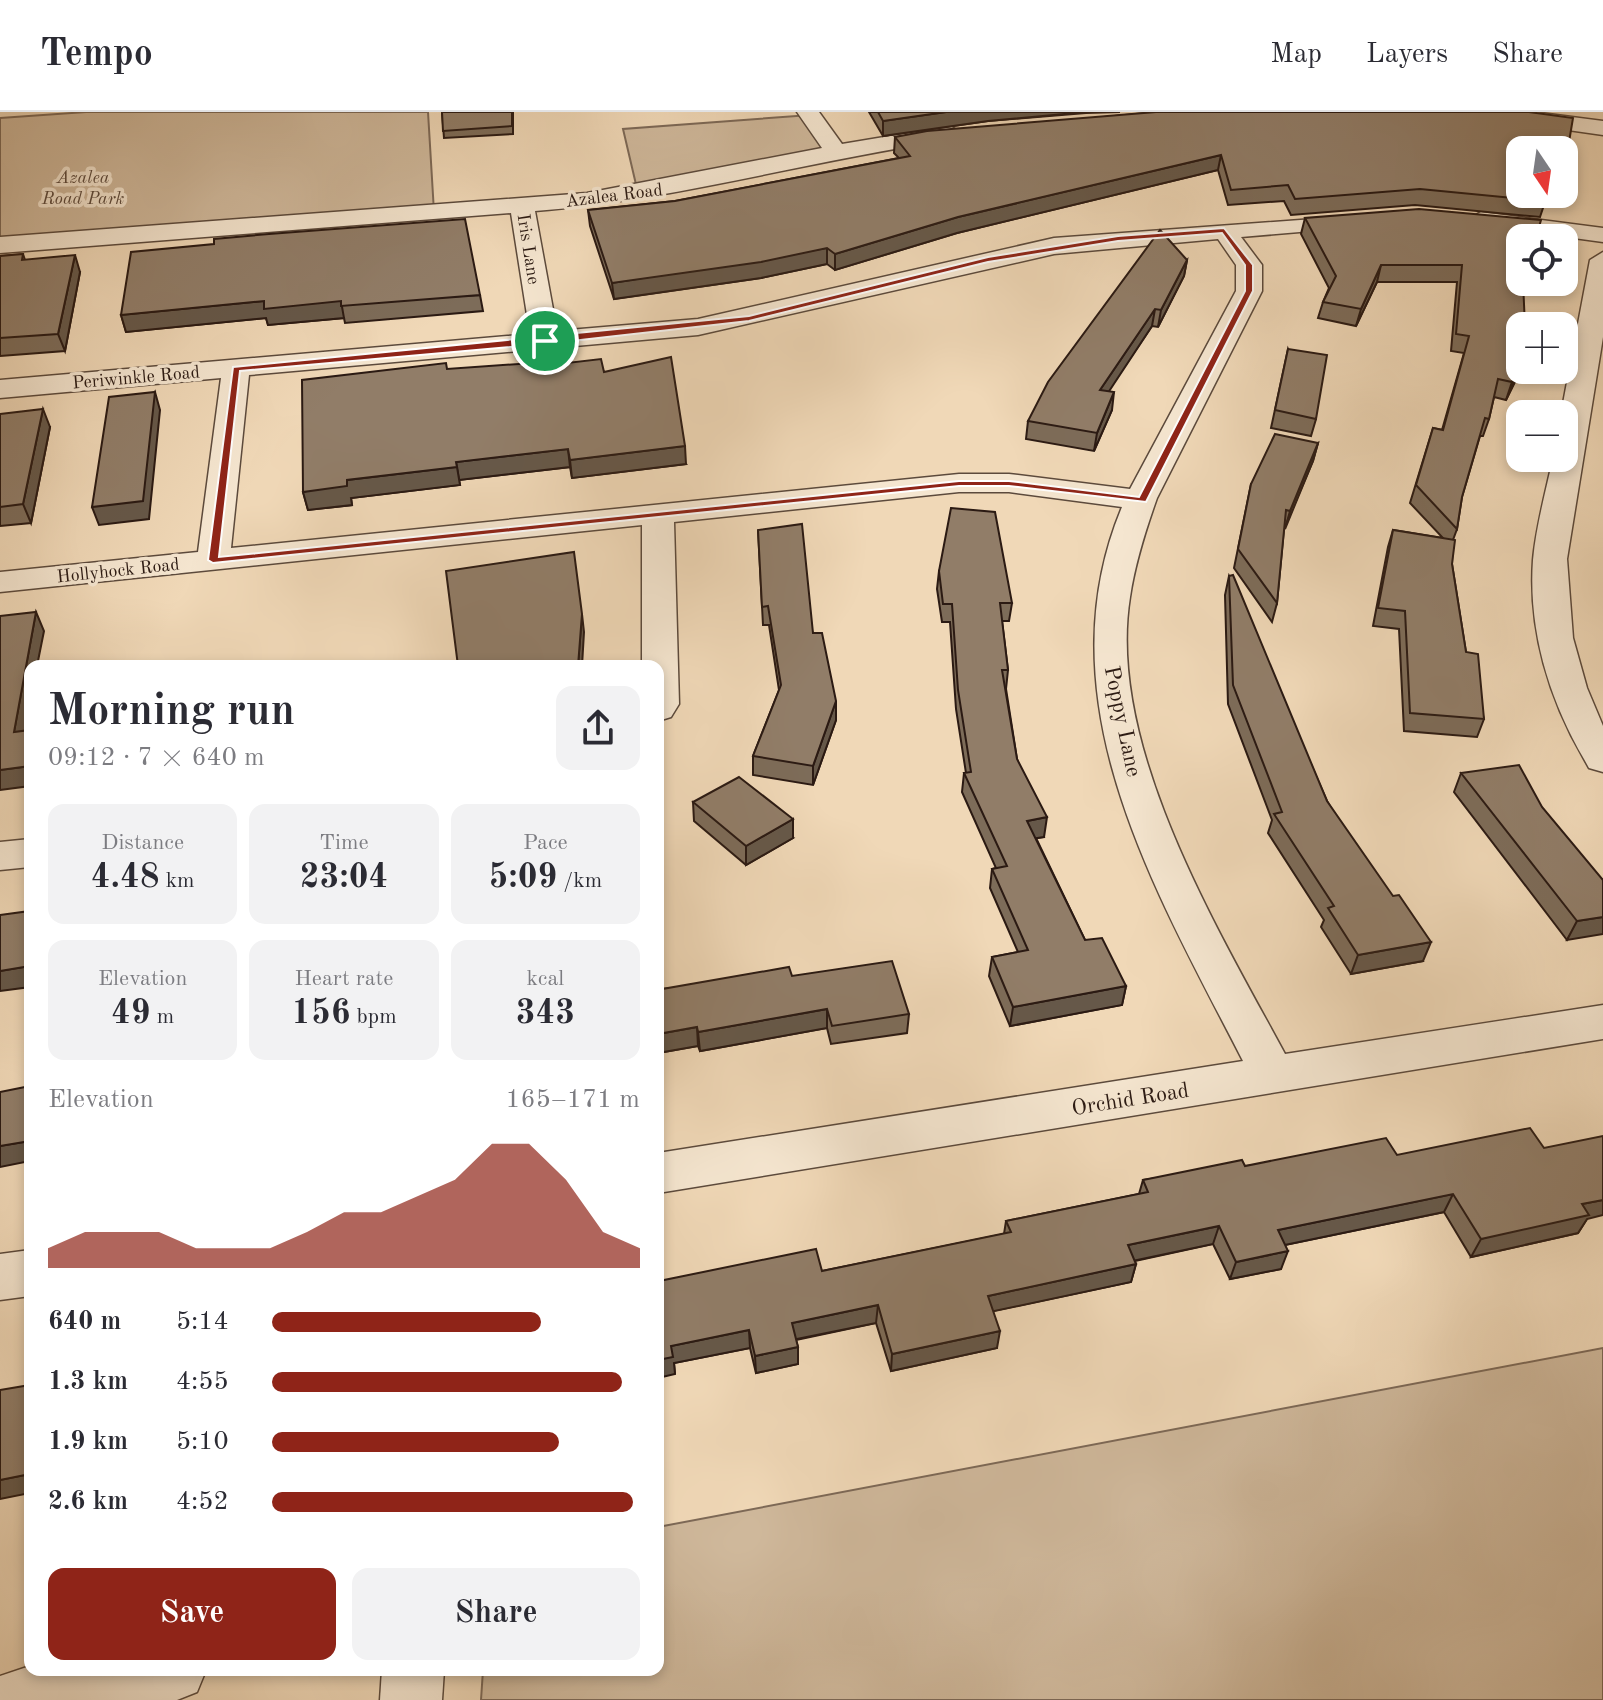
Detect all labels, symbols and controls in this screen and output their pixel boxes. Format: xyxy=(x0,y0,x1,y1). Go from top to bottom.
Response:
text: Tempo xyxy=(40,36,153,74)
text: Map xyxy=(1270,41,1322,69)
text: Layers xyxy=(1366,41,1448,69)
text: Share xyxy=(1492,41,1563,69)
north arrow xyxy=(1506,136,1578,208)
map controls xyxy=(1506,136,1578,472)
park label: Azalea Road Park xyxy=(41,169,125,208)
street label: Azalea Road xyxy=(565,181,664,211)
street label: Iris Lane xyxy=(514,213,542,286)
button: locate xyxy=(1506,224,1578,296)
pin xyxy=(511,307,579,375)
button: + xyxy=(1506,312,1578,384)
icon: arrive xyxy=(523,319,567,363)
street label: Periwinkle Road xyxy=(72,363,201,393)
button: − xyxy=(1506,400,1578,472)
street label: Hollyhock Road xyxy=(56,556,180,586)
street label: Poppy Lane xyxy=(1100,664,1145,779)
button: share xyxy=(556,686,640,770)
text: Morning run xyxy=(48,690,295,734)
text: 09:12 · 7 × 640 m xyxy=(48,745,265,771)
text: Distance xyxy=(101,832,184,854)
text: Time xyxy=(319,832,369,854)
text: Pace xyxy=(523,832,568,854)
text: 4.48 xyxy=(91,861,159,895)
text: 23:04 xyxy=(300,861,388,895)
text: 5:09 xyxy=(488,861,557,895)
text: km xyxy=(159,870,195,892)
text: /km xyxy=(557,870,602,892)
text: Elevation xyxy=(98,968,187,990)
text: Heart rate xyxy=(295,968,393,990)
text: kcal xyxy=(526,968,564,990)
text: 49 xyxy=(111,997,151,1031)
text: 156 xyxy=(291,997,350,1031)
text: 343 xyxy=(516,997,575,1031)
text: m xyxy=(151,1006,174,1028)
text: bpm xyxy=(350,1006,397,1028)
street label: Orchid Road xyxy=(1070,1080,1191,1120)
text: Elevation xyxy=(48,1087,154,1113)
text: 165–171 m xyxy=(505,1087,640,1113)
text: 640 m xyxy=(48,1309,121,1335)
text: 5:14 xyxy=(176,1309,229,1335)
text: 1.3 km xyxy=(48,1369,128,1395)
text: 4:55 xyxy=(176,1369,229,1395)
text: 1.9 km xyxy=(48,1429,128,1455)
text: 5:10 xyxy=(176,1429,229,1455)
text: 2.6 km xyxy=(48,1489,128,1515)
text: 4:52 xyxy=(176,1489,229,1515)
button: Save xyxy=(48,1568,336,1660)
button: Share xyxy=(352,1568,640,1660)

